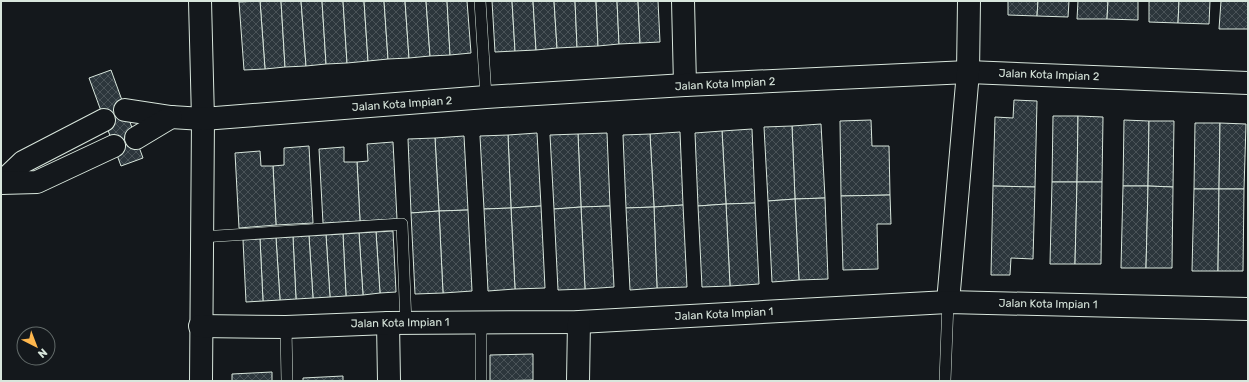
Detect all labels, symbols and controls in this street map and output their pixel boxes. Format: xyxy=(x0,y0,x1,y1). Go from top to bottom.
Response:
street label: Jalan Kota Impian 2 xyxy=(998,67,1100,83)
street label: Jalan Kota Impian 2 xyxy=(674,75,776,93)
street label: Jalan Kota Impian 2 xyxy=(351,94,453,114)
street label: Jalan Kota Impian 1 xyxy=(998,297,1098,311)
street label: Jalan Kota Impian 1 xyxy=(674,305,774,323)
street label: Jalan Kota Impian 1 xyxy=(350,316,450,330)
north arrow xyxy=(16,326,56,366)
text: N xyxy=(35,346,50,361)

